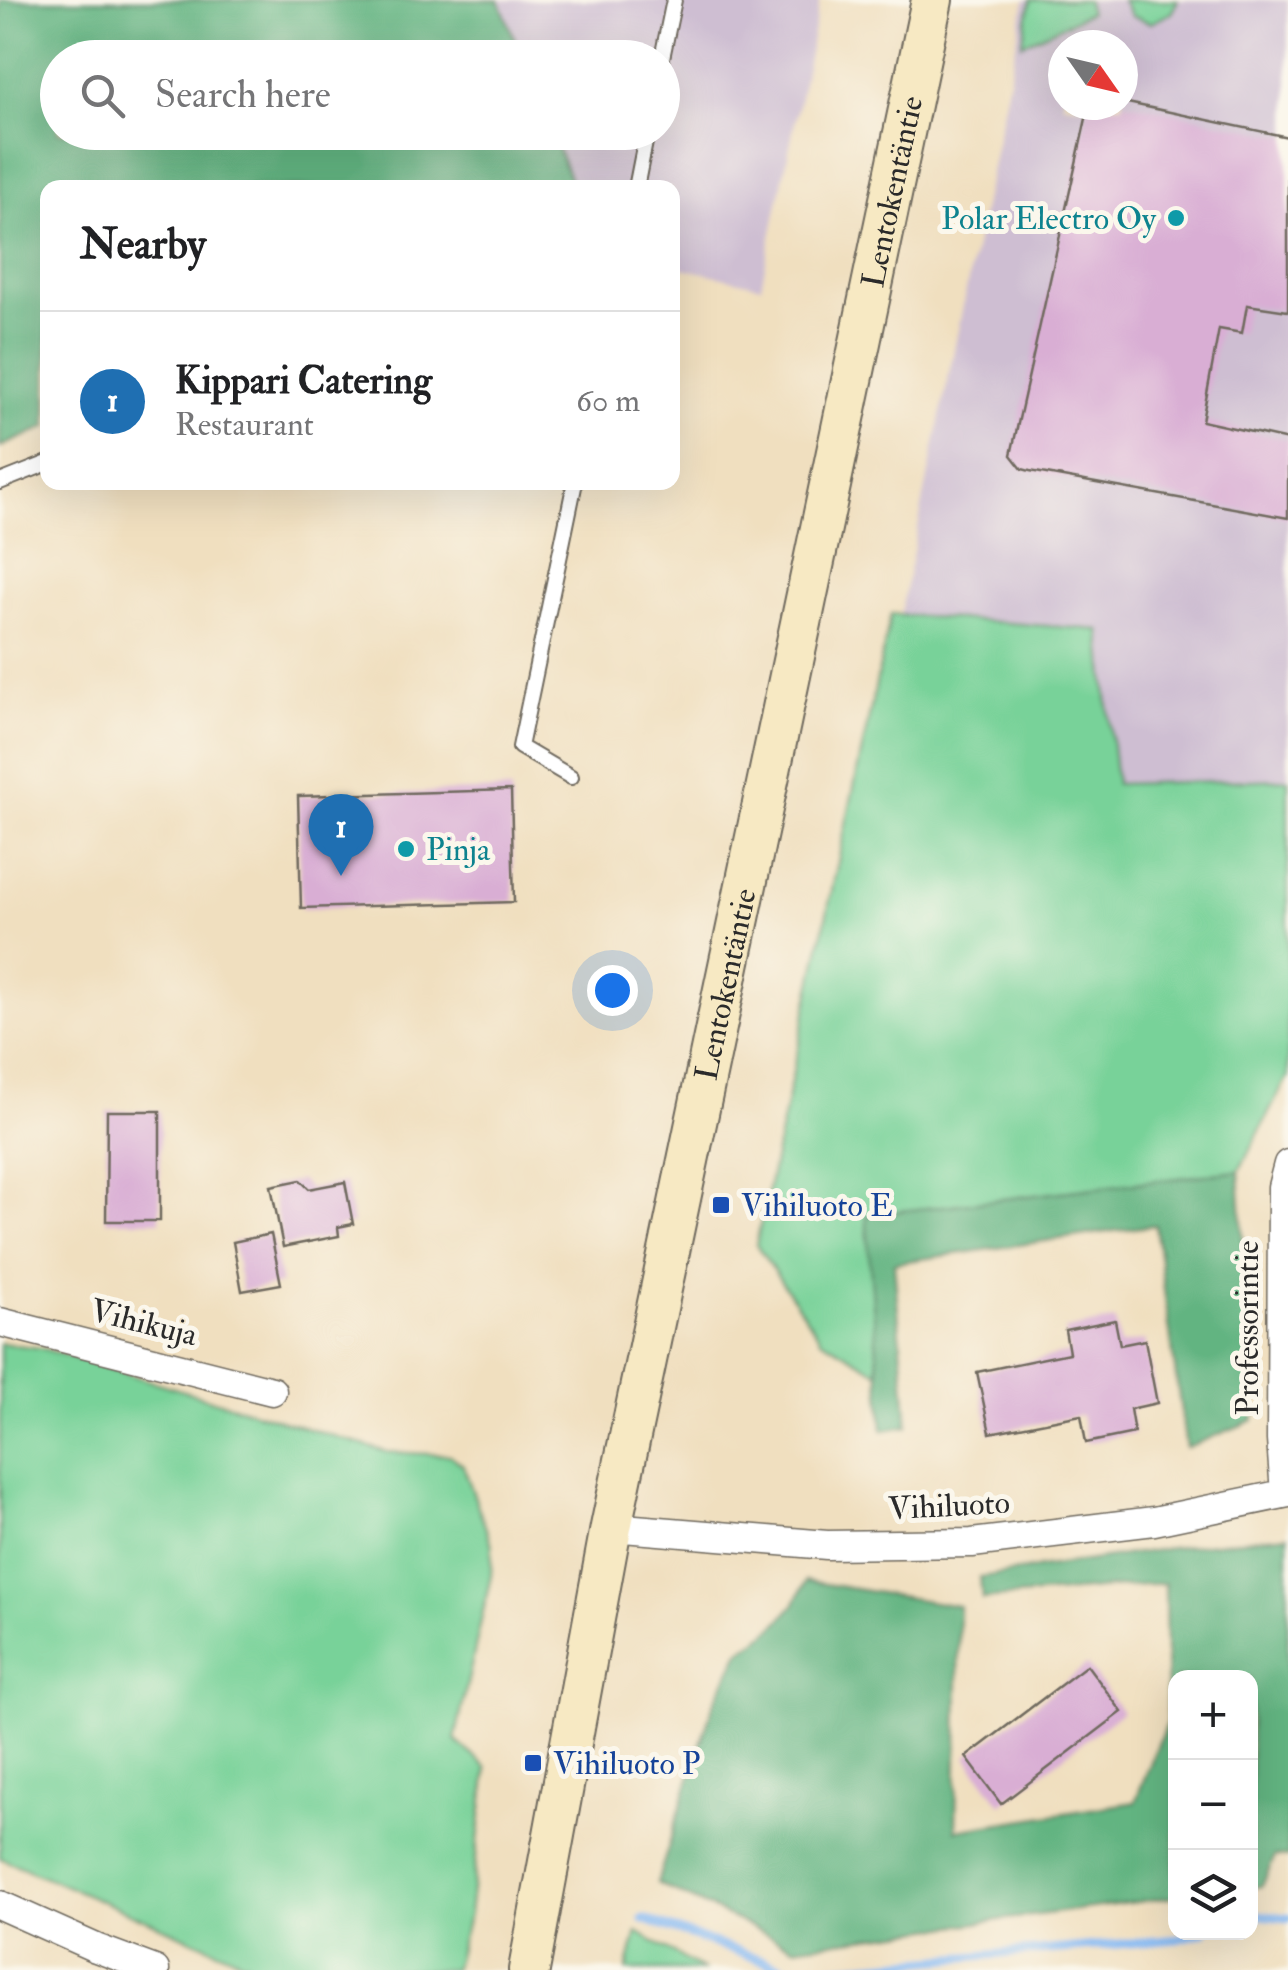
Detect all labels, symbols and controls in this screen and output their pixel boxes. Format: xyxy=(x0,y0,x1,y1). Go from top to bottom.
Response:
north arrow xyxy=(1048,30,1138,120)
search box xyxy=(40,40,680,150)
icon: search xyxy=(75,68,130,123)
text: Search here xyxy=(155,71,331,119)
street label: Lentokentäntie xyxy=(853,92,932,291)
place label: Polar Electro Oy xyxy=(941,199,1157,239)
marker: Polar Electro Oy xyxy=(1165,207,1187,229)
text: Nearby xyxy=(80,219,206,271)
text: Kippari Catering xyxy=(175,357,432,405)
text: 1 xyxy=(107,381,118,421)
text: 60 m xyxy=(576,381,640,421)
text: Restaurant xyxy=(175,405,314,445)
pin: 1 xyxy=(308,794,374,876)
place label: Pinja xyxy=(426,830,491,870)
marker: Pinja xyxy=(395,838,417,860)
street label: Lentokentäntie xyxy=(686,885,766,1084)
your location xyxy=(587,965,638,1016)
place label: Vihiluoto E xyxy=(741,1186,893,1226)
marker: Vihiluoto E xyxy=(710,1194,732,1216)
street label: Professorintie xyxy=(1228,1240,1268,1416)
street label: Vihikuja xyxy=(86,1290,202,1356)
street label: Vihiluoto xyxy=(887,1483,1011,1529)
map controls xyxy=(1168,1670,1258,1940)
button: + xyxy=(1168,1670,1258,1760)
place label: Vihiluoto P xyxy=(553,1744,700,1784)
marker: Vihiluoto P xyxy=(522,1752,544,1774)
button: − xyxy=(1168,1760,1258,1850)
button: layers xyxy=(1168,1850,1258,1940)

